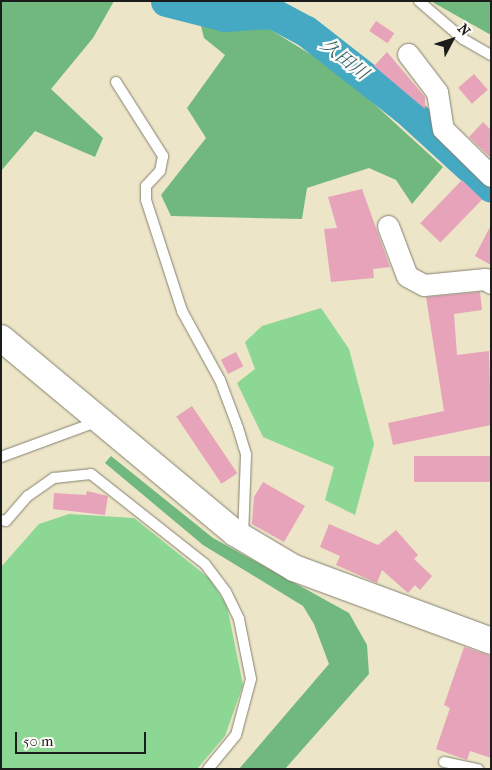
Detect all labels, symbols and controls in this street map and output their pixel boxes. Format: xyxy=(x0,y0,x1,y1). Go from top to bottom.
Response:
north arrow xyxy=(427,15,477,65)
text: N xyxy=(454,21,474,40)
water label: 久田川 xyxy=(316,35,372,85)
scale bar xyxy=(18,722,149,754)
text: 50 m xyxy=(23,732,53,750)

